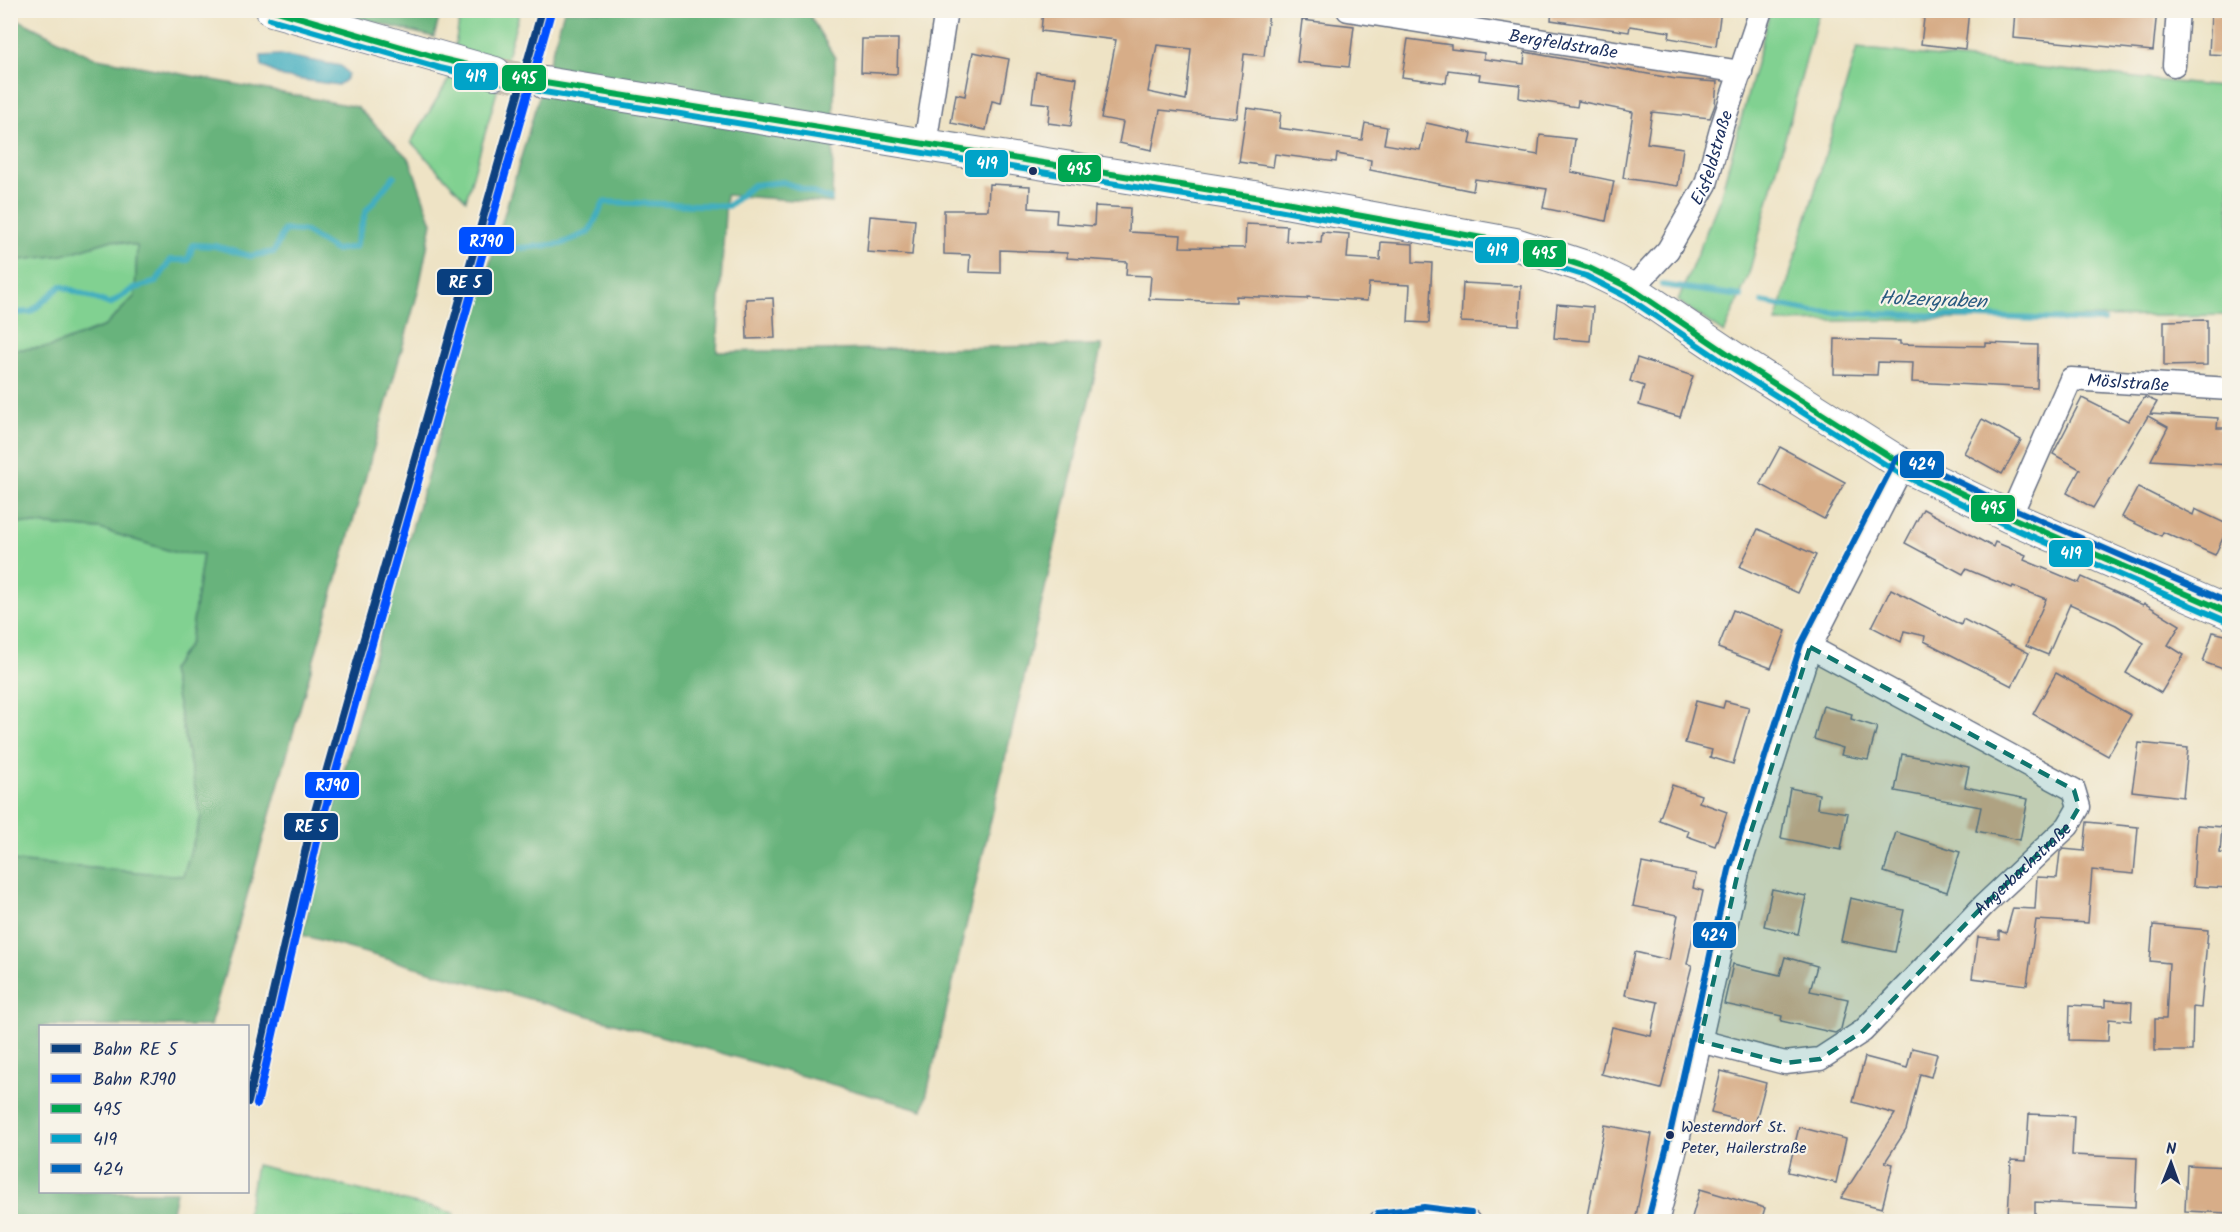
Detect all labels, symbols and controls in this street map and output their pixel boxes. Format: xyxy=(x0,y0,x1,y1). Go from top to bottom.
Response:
street label: Bergfeldstraße xyxy=(1506,23,1620,68)
line badge: 419 xyxy=(453,62,499,91)
line badge: 495 xyxy=(501,64,547,92)
text: 419 xyxy=(465,65,487,90)
text: 495 xyxy=(512,67,538,92)
street label: Eisfeldstraße xyxy=(1684,107,1742,211)
line badge: 419 xyxy=(964,149,1009,178)
text: 419 xyxy=(976,152,998,177)
line badge: 495 xyxy=(1057,154,1102,183)
text: 495 xyxy=(1067,158,1093,183)
unlabelled marker xyxy=(1027,165,1039,177)
line badge: RJ90 xyxy=(458,226,515,255)
text: RJ90 xyxy=(469,230,504,255)
line badge: 419 xyxy=(1474,236,1520,264)
text: 419 xyxy=(1486,239,1508,264)
line badge: 495 xyxy=(1522,239,1567,268)
text: 495 xyxy=(1532,242,1558,267)
line badge: RE 5 xyxy=(436,268,493,296)
text: RE 5 xyxy=(449,271,483,296)
water label: Holzergraben xyxy=(1879,283,1989,319)
street label: Möslstraße xyxy=(2086,367,2170,401)
line badge: 424 xyxy=(1899,450,1945,479)
text: 424 xyxy=(1909,453,1936,478)
line badge: 495 xyxy=(1970,494,2016,523)
text: 495 xyxy=(1981,497,2007,522)
line badge: 419 xyxy=(2048,539,2094,568)
text: 419 xyxy=(2060,542,2082,567)
line badge: RJ90 xyxy=(304,771,360,799)
text: RJ90 xyxy=(315,774,350,799)
line badge: RE 5 xyxy=(283,812,339,841)
text: RE 5 xyxy=(295,815,329,840)
street label: Angerbachstraße xyxy=(1968,816,2080,923)
line badge: 424 xyxy=(1692,921,1737,949)
text: 424 xyxy=(1701,924,1728,949)
legend xyxy=(39,1025,249,1193)
text: Bahn RE 5 xyxy=(93,1036,179,1065)
text: Bahn RJ90 xyxy=(93,1066,176,1095)
text: 495 xyxy=(93,1096,123,1125)
place label: Westerndorf St. Peter, Hailerstraße xyxy=(1681,1115,1806,1161)
text: 419 xyxy=(93,1126,118,1155)
marker: Westerndorf St. Peter, Hailerstraße xyxy=(1664,1129,1676,1141)
north arrow xyxy=(2141,1133,2201,1193)
text: N xyxy=(2166,1137,2177,1162)
text: 424 xyxy=(93,1156,123,1185)

